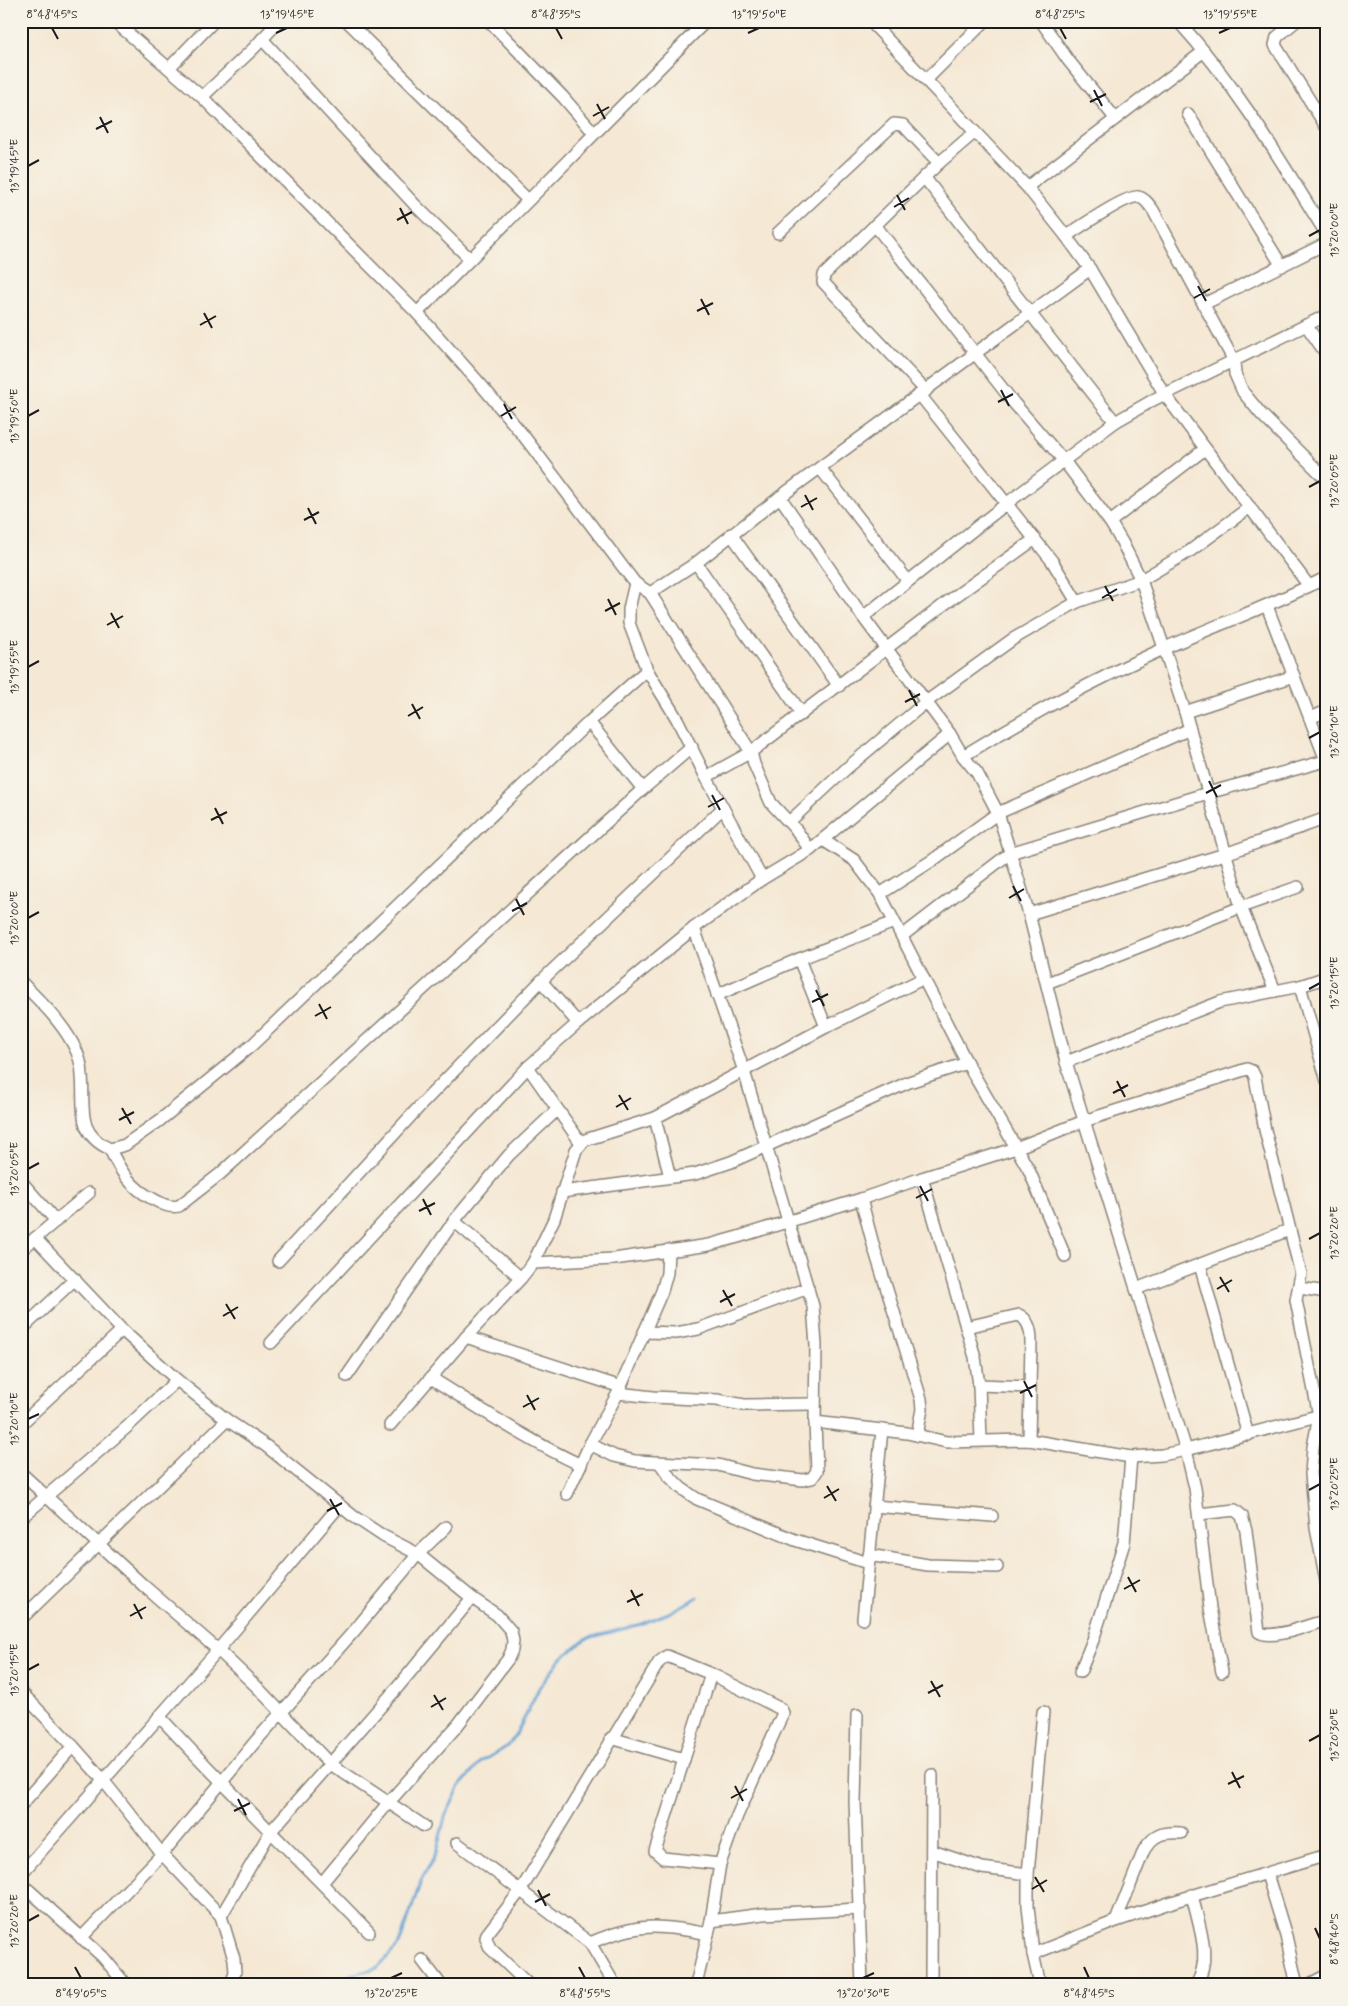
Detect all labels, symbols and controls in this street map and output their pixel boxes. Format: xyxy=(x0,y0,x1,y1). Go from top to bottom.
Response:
text: 8°48'45"S xyxy=(26,7,78,23)
text: 13°19'45"E xyxy=(260,7,314,23)
text: 8°48'35"S xyxy=(531,7,581,23)
text: 13°19'50"E xyxy=(732,7,787,23)
text: 8°48'25"S xyxy=(1035,7,1085,23)
text: 13°19'55"E xyxy=(1203,7,1257,23)
text: 13°19'45"E xyxy=(7,139,23,193)
text: 13°20'00"E xyxy=(1327,203,1343,257)
text: 13°19'50"E xyxy=(7,389,23,444)
text: 13°20'05"E xyxy=(1327,454,1343,508)
text: 13°19'55"E xyxy=(7,640,23,694)
text: 13°20'10"E xyxy=(1327,705,1343,759)
text: 13°20'00"E xyxy=(7,891,23,945)
text: 13°20'15"E xyxy=(1327,957,1343,1009)
text: 13°20'05"E xyxy=(7,1142,23,1196)
text: 13°20'20"E xyxy=(1327,1206,1343,1260)
text: 13°20'10"E xyxy=(7,1392,23,1446)
text: 13°20'25"E xyxy=(1327,1457,1343,1511)
text: 13°20'15"E xyxy=(7,1644,23,1696)
text: 13°20'30"E xyxy=(1327,1708,1343,1762)
text: 13°20'20"E xyxy=(7,1894,23,1948)
text: 8°48'40"S xyxy=(1327,1913,1343,1965)
text: 8°49'05"S xyxy=(55,1986,107,2002)
text: 13°20'25"E xyxy=(364,1986,418,2002)
text: 8°48'55"S xyxy=(559,1986,611,2002)
text: 13°20'30"E xyxy=(836,1986,890,2002)
text: 8°48'45"S xyxy=(1063,1986,1115,2002)

